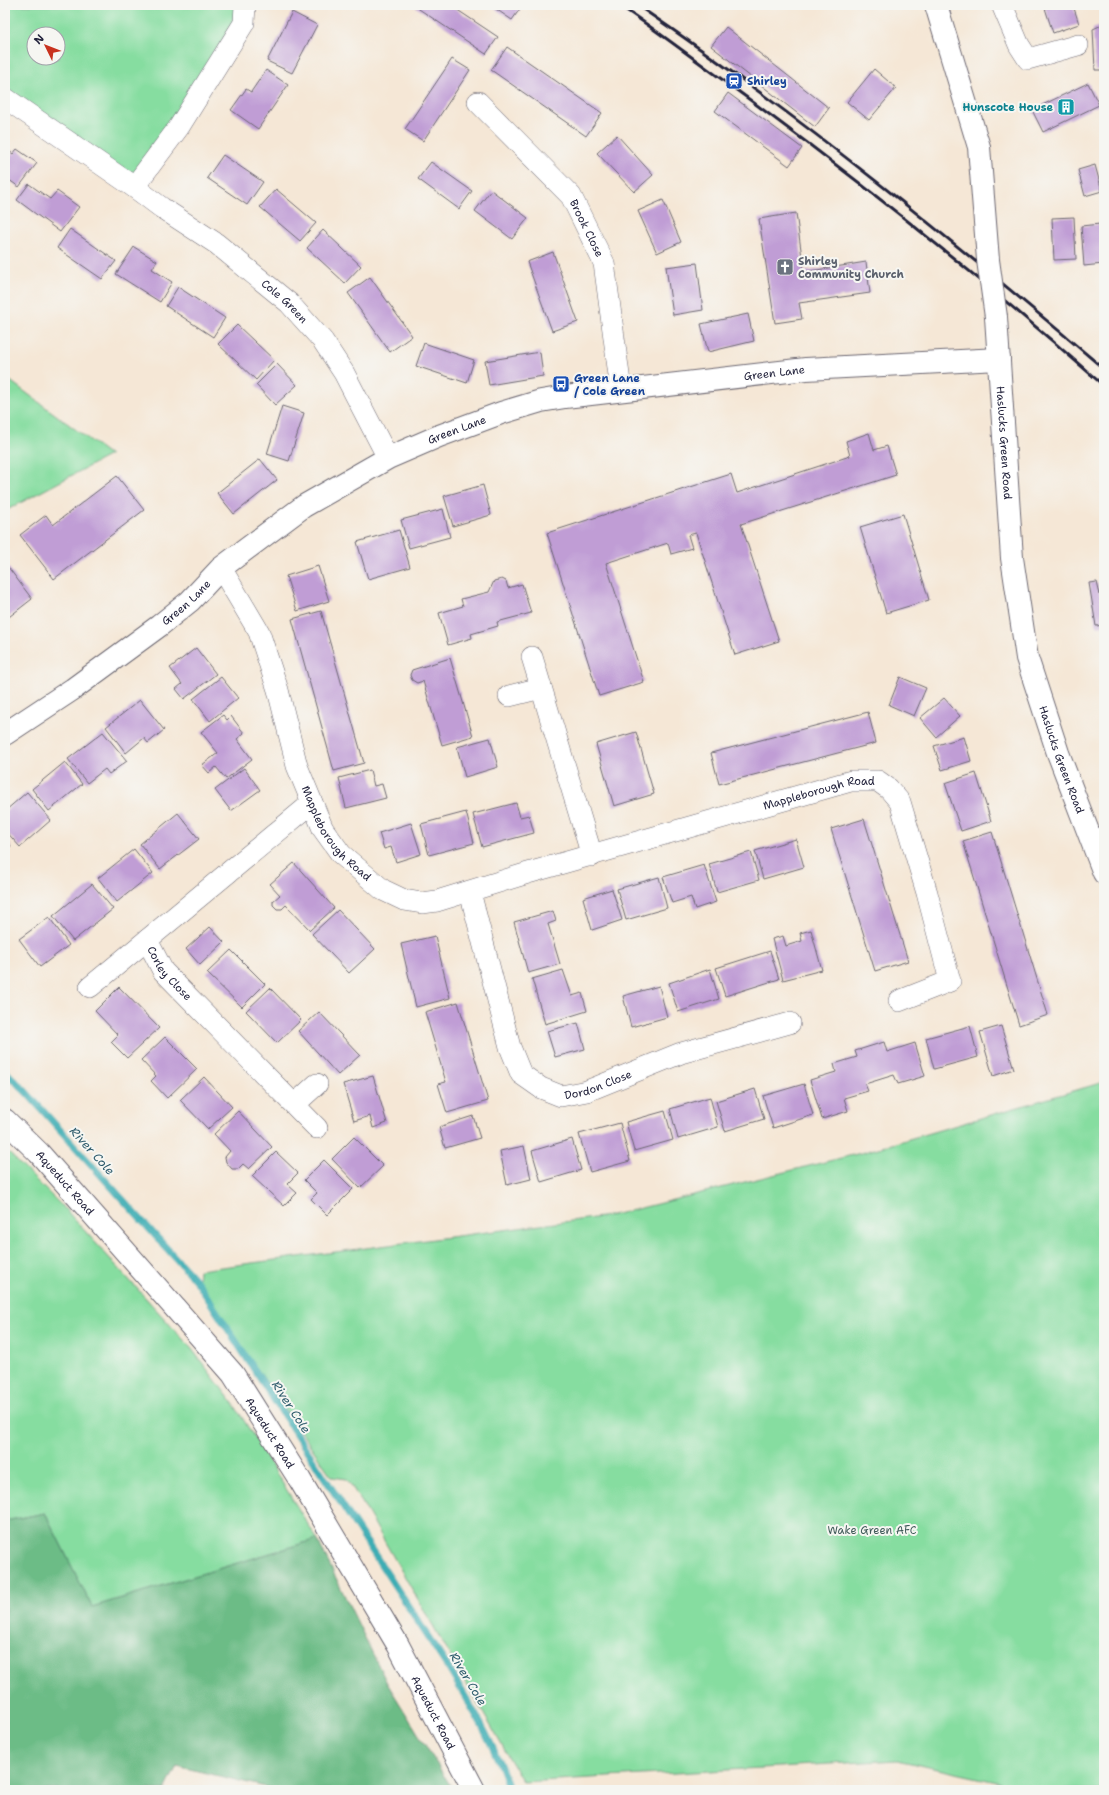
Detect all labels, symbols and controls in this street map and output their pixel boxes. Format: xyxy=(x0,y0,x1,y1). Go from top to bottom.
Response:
north arrow xyxy=(26,26,66,66)
text: N xyxy=(31,31,48,48)
station icon: Shirley xyxy=(724,71,744,91)
place label: Shirley xyxy=(747,74,787,89)
building icon: Hunscote House xyxy=(1056,97,1076,117)
place label: Hunscote House xyxy=(962,100,1053,115)
street label: Brook Close xyxy=(566,197,607,260)
place label: Shirley Community Church xyxy=(798,254,905,282)
church icon: Shirley Community Church xyxy=(775,257,795,277)
street label: Cole Green xyxy=(258,276,311,327)
street label: Green Lane xyxy=(743,362,806,384)
place label: Green Lane / Cole Green xyxy=(574,371,646,399)
bus stop icon: Green Lane / Cole Green xyxy=(551,374,571,394)
street label: Haslucks Green Road xyxy=(993,386,1015,500)
street label: Green Lane xyxy=(425,412,488,448)
street label: Green Lane xyxy=(159,577,214,629)
street label: Haslucks Green Road xyxy=(1035,704,1088,816)
street label: Mappleborough Road xyxy=(761,773,875,814)
street label: Mappleborough Road xyxy=(298,783,374,885)
street label: Corley Close xyxy=(143,944,195,1004)
street label: Dordon Close xyxy=(563,1067,634,1103)
water label: River Cole xyxy=(66,1124,118,1179)
street label: Aqueduct Road xyxy=(32,1148,97,1219)
water label: River Cole xyxy=(268,1378,314,1437)
street label: Aqueduct Road xyxy=(242,1395,298,1472)
park label: Wake Green AFC xyxy=(828,1523,917,1538)
water label: River Cole xyxy=(446,1649,490,1709)
street label: Aqueduct Road xyxy=(407,1673,459,1752)

